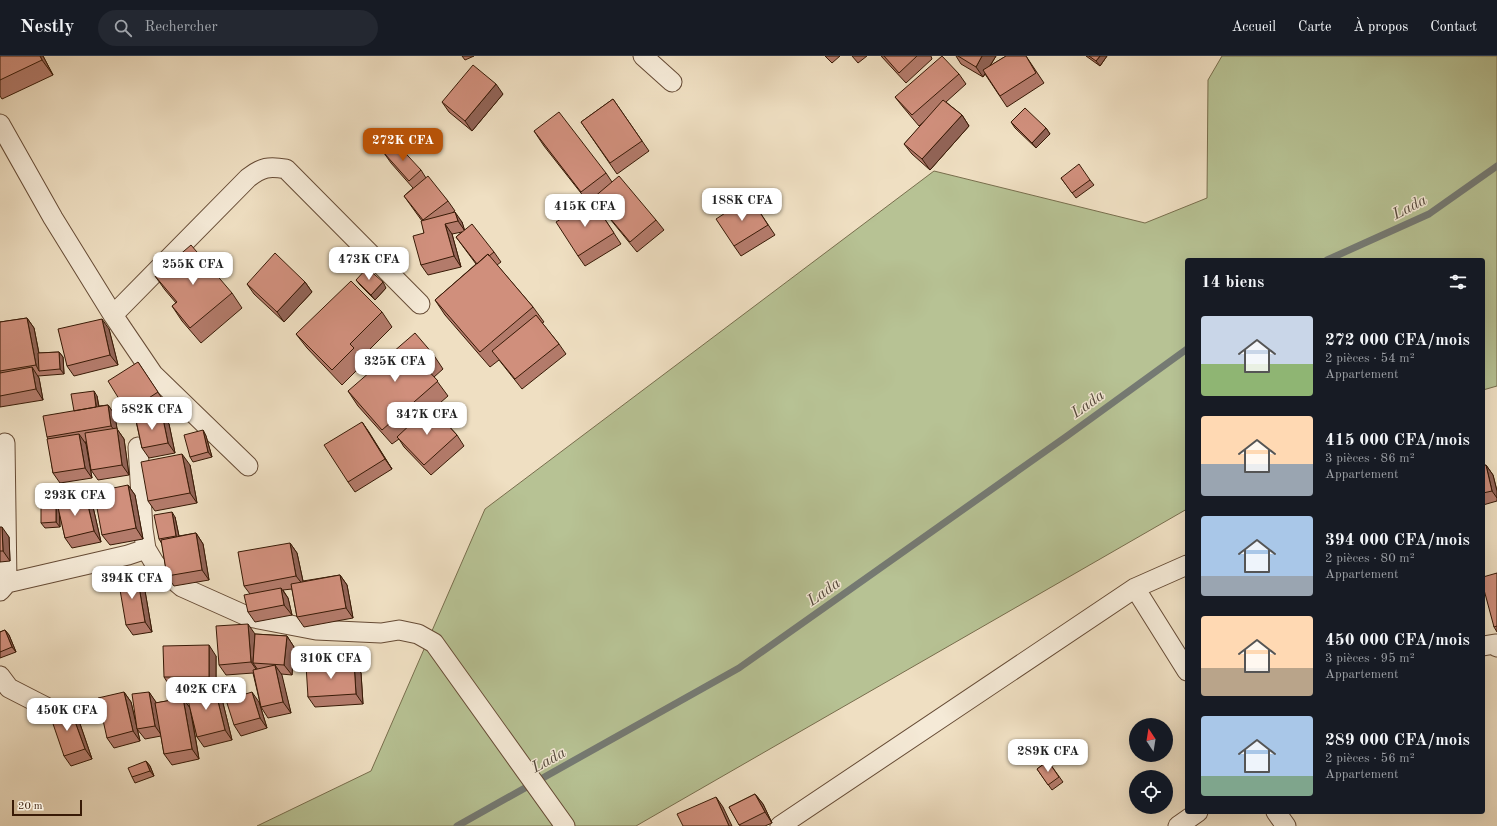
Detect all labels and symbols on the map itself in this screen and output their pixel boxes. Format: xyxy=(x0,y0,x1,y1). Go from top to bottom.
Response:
pin: 272K CFA xyxy=(362,128,444,162)
pin: 188K CFA xyxy=(701,188,783,222)
water label: Lada xyxy=(1389,192,1430,224)
pin: 415K CFA xyxy=(544,194,626,228)
pin: 473K CFA xyxy=(328,247,410,281)
pin: 255K CFA xyxy=(152,252,234,286)
pin: 325K CFA xyxy=(354,349,436,383)
water label: Lada xyxy=(1068,387,1108,422)
pin: 582K CFA xyxy=(111,397,193,431)
pin: 347K CFA xyxy=(386,402,468,436)
pin: 293K CFA xyxy=(34,483,116,517)
pin: 394K CFA xyxy=(91,566,173,600)
water label: Lada xyxy=(804,575,844,610)
pin: 310K CFA xyxy=(290,646,372,680)
pin: 402K CFA xyxy=(165,677,247,711)
pin: 450K CFA xyxy=(26,698,108,732)
north arrow xyxy=(1129,718,1173,762)
pin: 289K CFA xyxy=(1007,739,1089,773)
water label: Lada xyxy=(528,745,569,777)
scale bar xyxy=(12,798,82,817)

